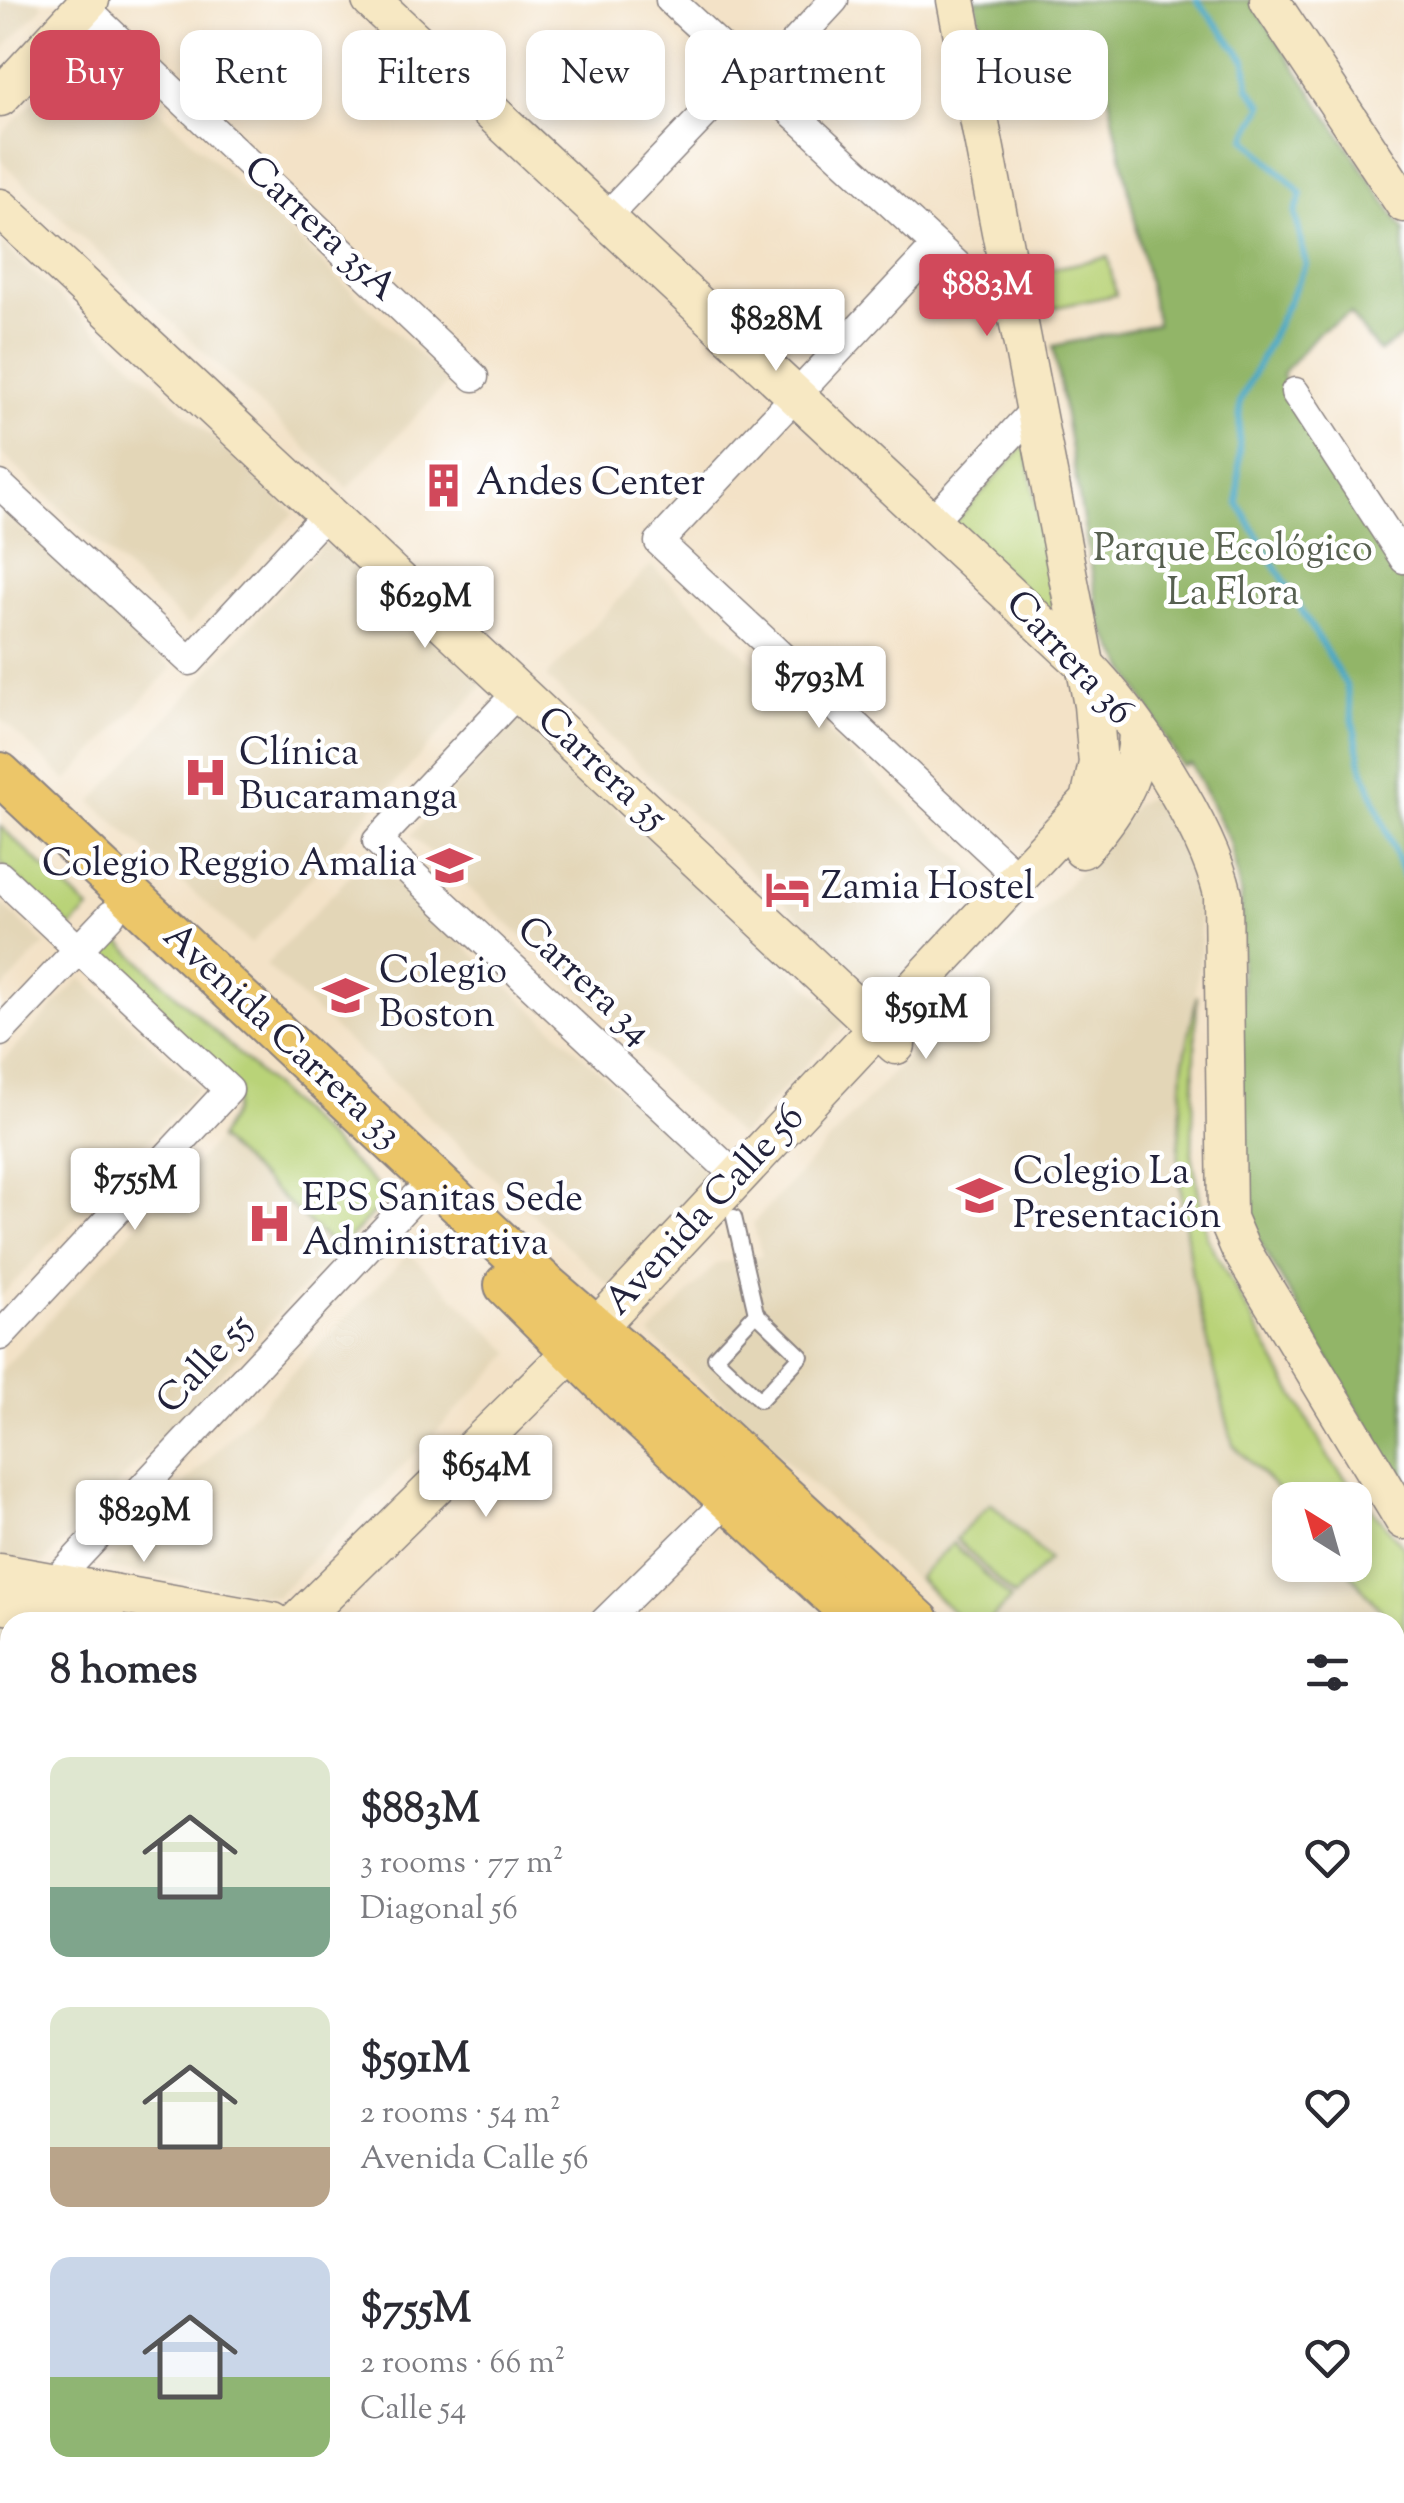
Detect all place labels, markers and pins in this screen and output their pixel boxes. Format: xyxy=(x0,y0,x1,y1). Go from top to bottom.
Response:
pin: $883M xyxy=(917,254,1057,339)
pin: $828M xyxy=(706,289,846,374)
place label: Andes Center xyxy=(476,458,705,512)
building icon: Andes Center xyxy=(419,461,467,509)
pin: $629M xyxy=(355,566,495,651)
pin: $793M xyxy=(749,646,889,731)
place label: Clínica Bucaramanga xyxy=(239,728,458,826)
hospital icon: Clínica Bucaramanga xyxy=(182,753,230,801)
place label: Colegio Reggio Amalia xyxy=(42,839,417,893)
school or university icon: Colegio Reggio Amalia xyxy=(426,842,474,890)
place label: Zamia Hostel xyxy=(821,862,1035,916)
hotel icon: Zamia Hostel xyxy=(764,865,812,913)
place label: Colegio Boston xyxy=(379,946,507,1044)
school or university icon: Colegio Boston xyxy=(322,971,370,1019)
pin: $591M xyxy=(856,977,996,1062)
place label: Colegio La Presentación xyxy=(1013,1147,1222,1245)
pin: $755M xyxy=(65,1148,205,1233)
school or university icon: Colegio La Presentación xyxy=(956,1172,1004,1220)
place label: EPS Sanitas Sede Administrativa xyxy=(302,1174,583,1272)
hospital icon: EPS Sanitas Sede Administrativa xyxy=(245,1199,293,1247)
pin: $654M xyxy=(416,1435,556,1520)
pin: $829M xyxy=(74,1480,214,1565)

